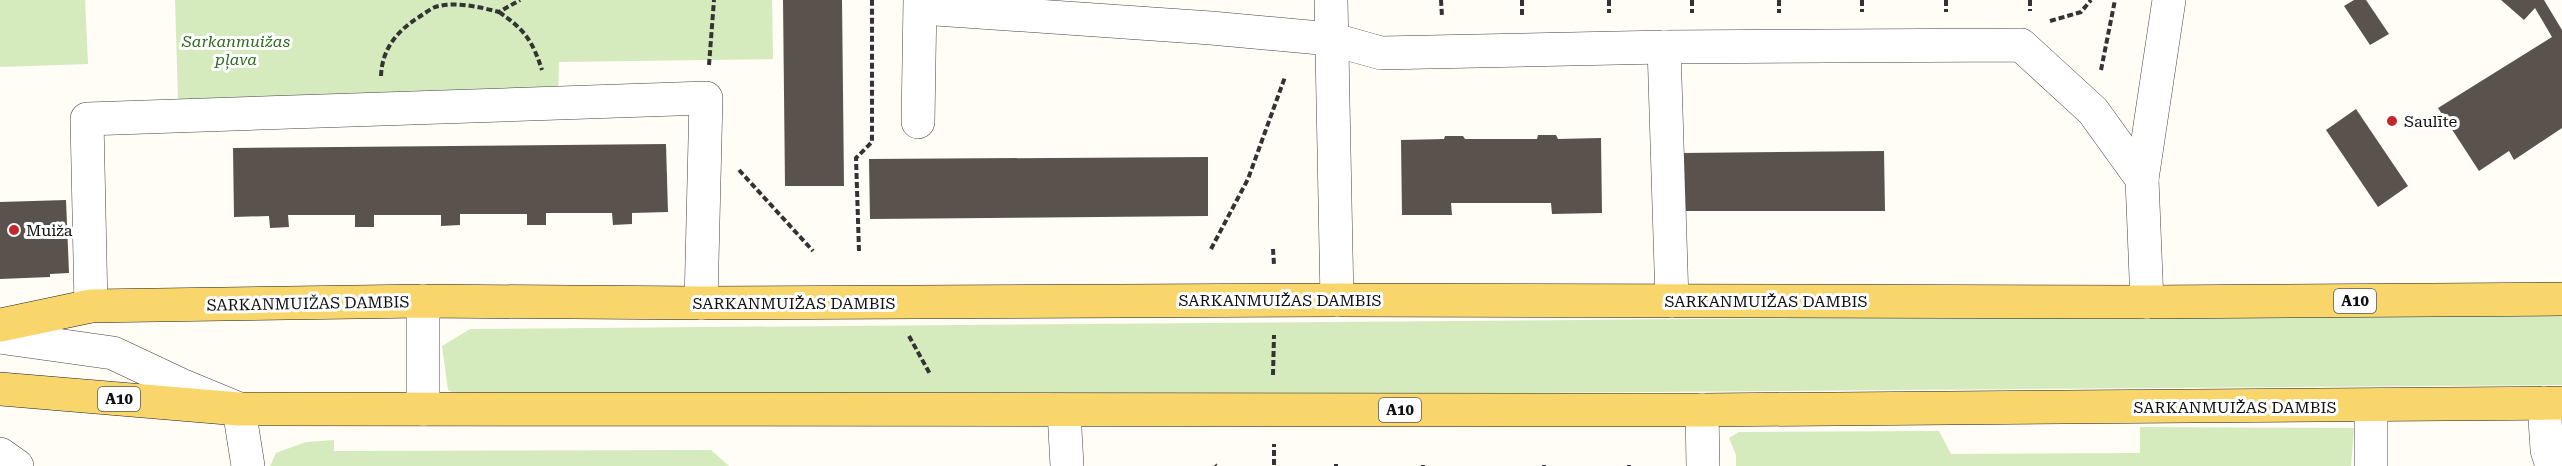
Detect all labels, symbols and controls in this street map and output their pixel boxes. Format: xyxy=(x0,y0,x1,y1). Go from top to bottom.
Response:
park label: Sarkanmuižas pļava xyxy=(181,32,290,70)
place label: Saulīte xyxy=(2404,112,2457,131)
marker: Saulīte xyxy=(2385,114,2399,128)
place label: Muiža xyxy=(26,221,73,240)
marker: Muiža xyxy=(7,223,21,237)
road number: A10 xyxy=(2334,289,2376,313)
street label: SARKANMUIŽAS DAMBIS xyxy=(1179,291,1381,310)
street label: SARKANMUIŽAS DAMBIS xyxy=(206,292,410,315)
street label: SARKANMUIŽAS DAMBIS xyxy=(1665,292,1867,311)
street label: SARKANMUIŽAS DAMBIS xyxy=(693,294,895,313)
road number: A10 xyxy=(98,387,140,411)
road number: A10 xyxy=(1379,398,1421,422)
street label: SARKANMUIŽAS DAMBIS xyxy=(2134,398,2336,417)

